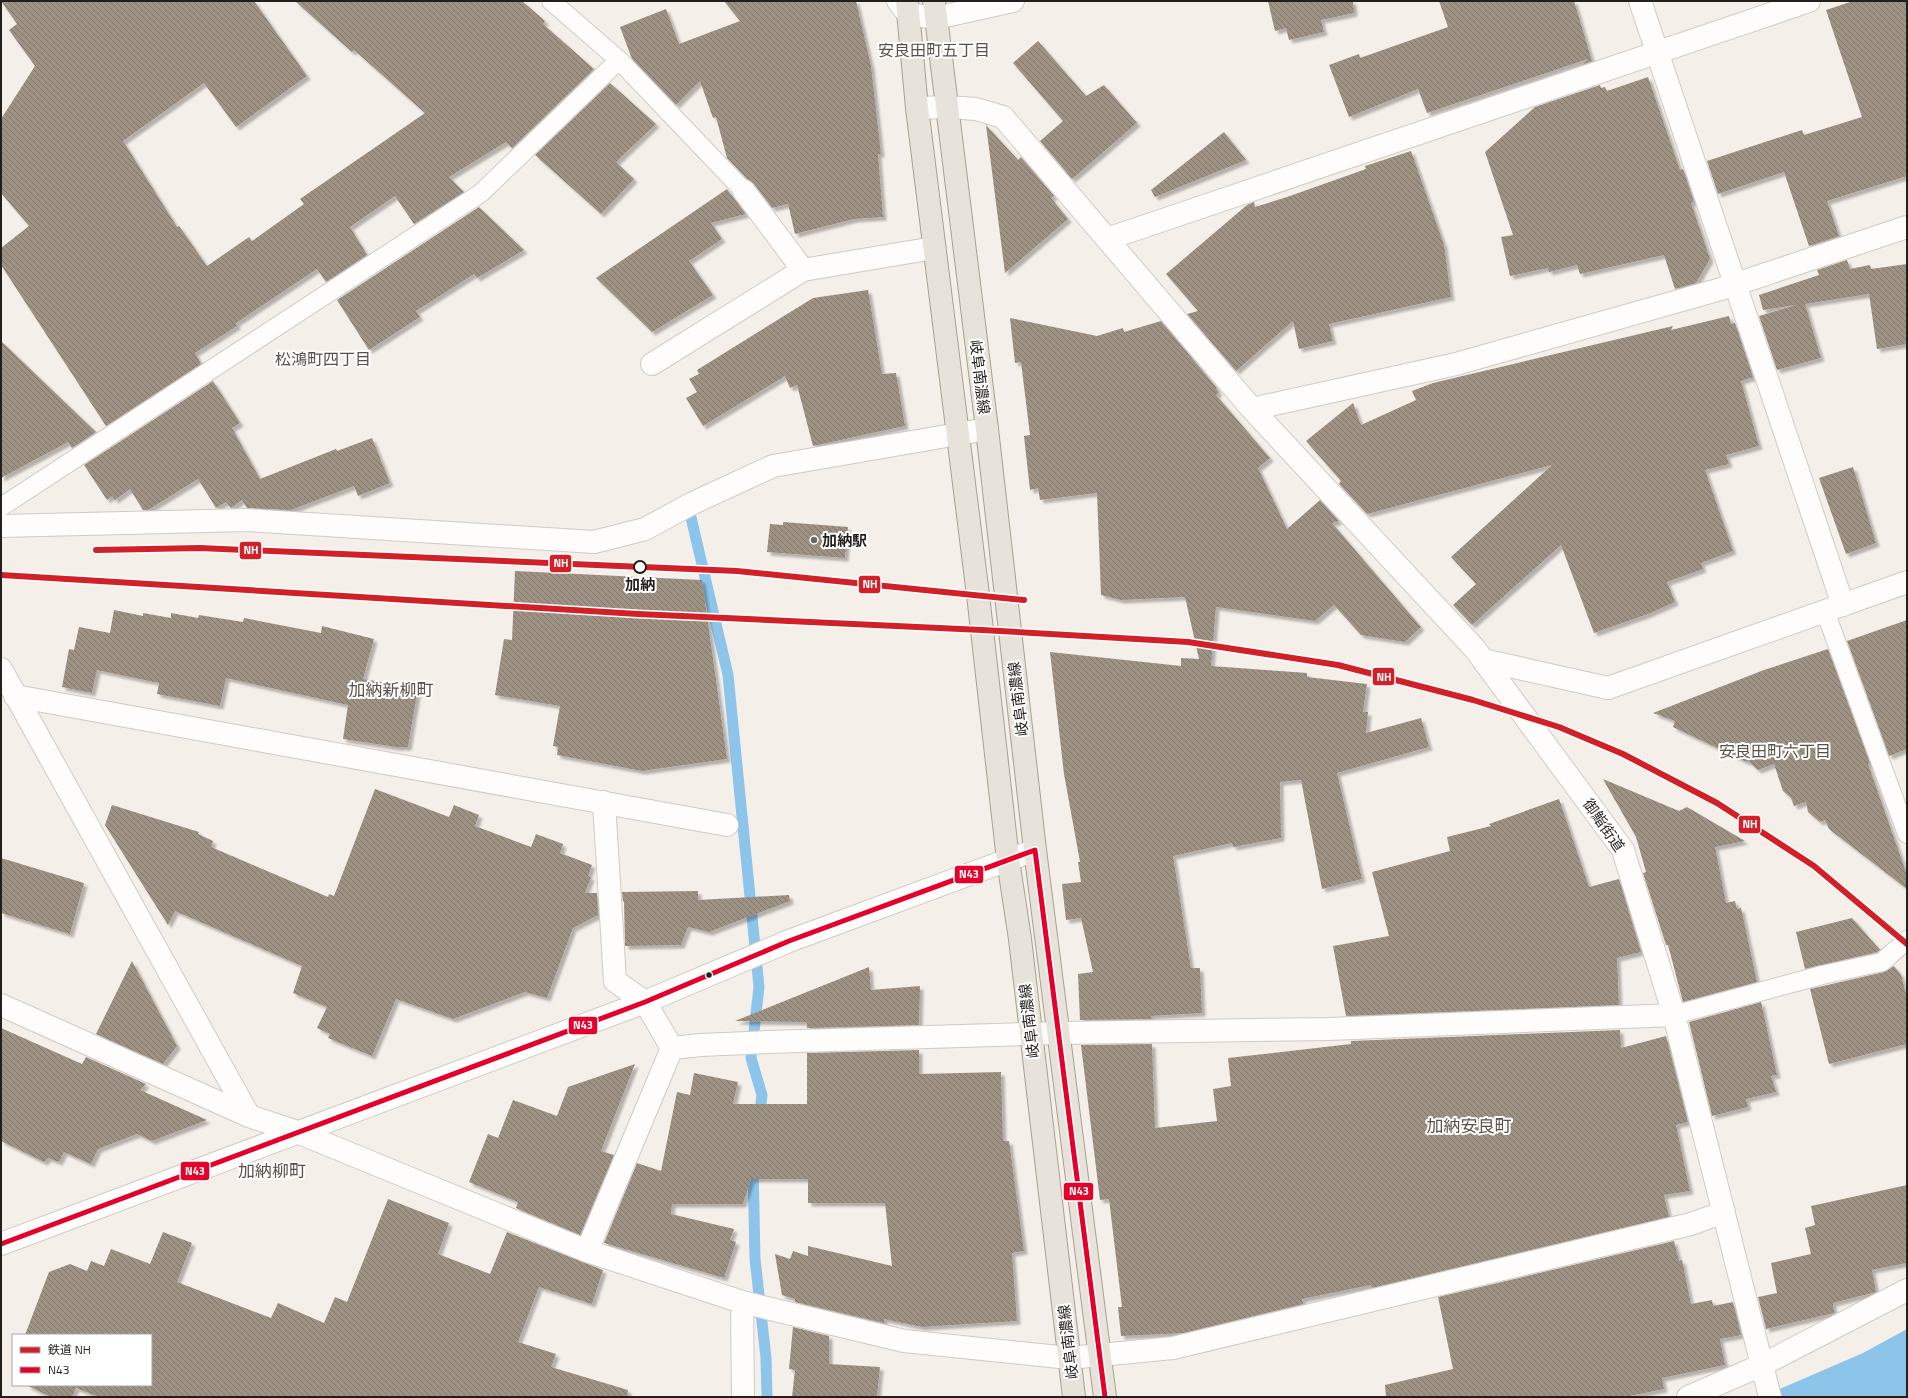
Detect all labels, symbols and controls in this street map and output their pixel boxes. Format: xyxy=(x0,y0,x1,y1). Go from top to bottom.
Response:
district label: 安良田町五丁目 xyxy=(878,38,990,62)
street label: 岐阜南濃線 xyxy=(964,338,996,416)
district label: 松鴻町四丁目 xyxy=(275,347,371,371)
place label: 加納駅 xyxy=(822,529,867,552)
marker: 加納駅 xyxy=(809,535,819,545)
line badge: NH xyxy=(239,541,262,560)
text: NH xyxy=(243,542,259,558)
line badge: NH xyxy=(549,554,572,573)
text: NH xyxy=(553,555,569,571)
marker: 加納 xyxy=(633,560,647,574)
place label: 加納 xyxy=(625,573,655,596)
line badge: NH xyxy=(858,575,881,594)
text: NH xyxy=(862,576,878,592)
street label: 岐阜南濃線 xyxy=(1002,660,1034,738)
line badge: NH xyxy=(1372,667,1395,686)
text: NH xyxy=(1376,669,1392,685)
district label: 加納新柳町 xyxy=(349,677,434,703)
district label: 安良田町六丁目 xyxy=(1719,739,1831,763)
street label: 御鮨街道 xyxy=(1577,794,1631,856)
line badge: NH xyxy=(1738,815,1761,834)
text: NH xyxy=(1742,816,1758,832)
line badge: N43 xyxy=(954,865,984,884)
text: N43 xyxy=(959,866,979,882)
unlabelled marker xyxy=(704,970,714,980)
street label: 岐阜南濃線 xyxy=(1013,982,1045,1060)
line badge: N43 xyxy=(568,1016,598,1035)
text: N43 xyxy=(573,1017,593,1033)
district label: 加納安良町 xyxy=(1427,1113,1512,1139)
district label: 加納柳町 xyxy=(238,1158,306,1184)
line badge: N43 xyxy=(180,1161,210,1181)
text: N43 xyxy=(185,1163,205,1179)
line badge: N43 xyxy=(1063,1182,1094,1201)
text: N43 xyxy=(1069,1183,1089,1199)
street label: 岐阜南濃線 xyxy=(1052,1303,1084,1381)
legend xyxy=(12,1334,152,1386)
text: 鉄道 NH xyxy=(48,1340,91,1359)
text: N43 xyxy=(48,1360,70,1379)

